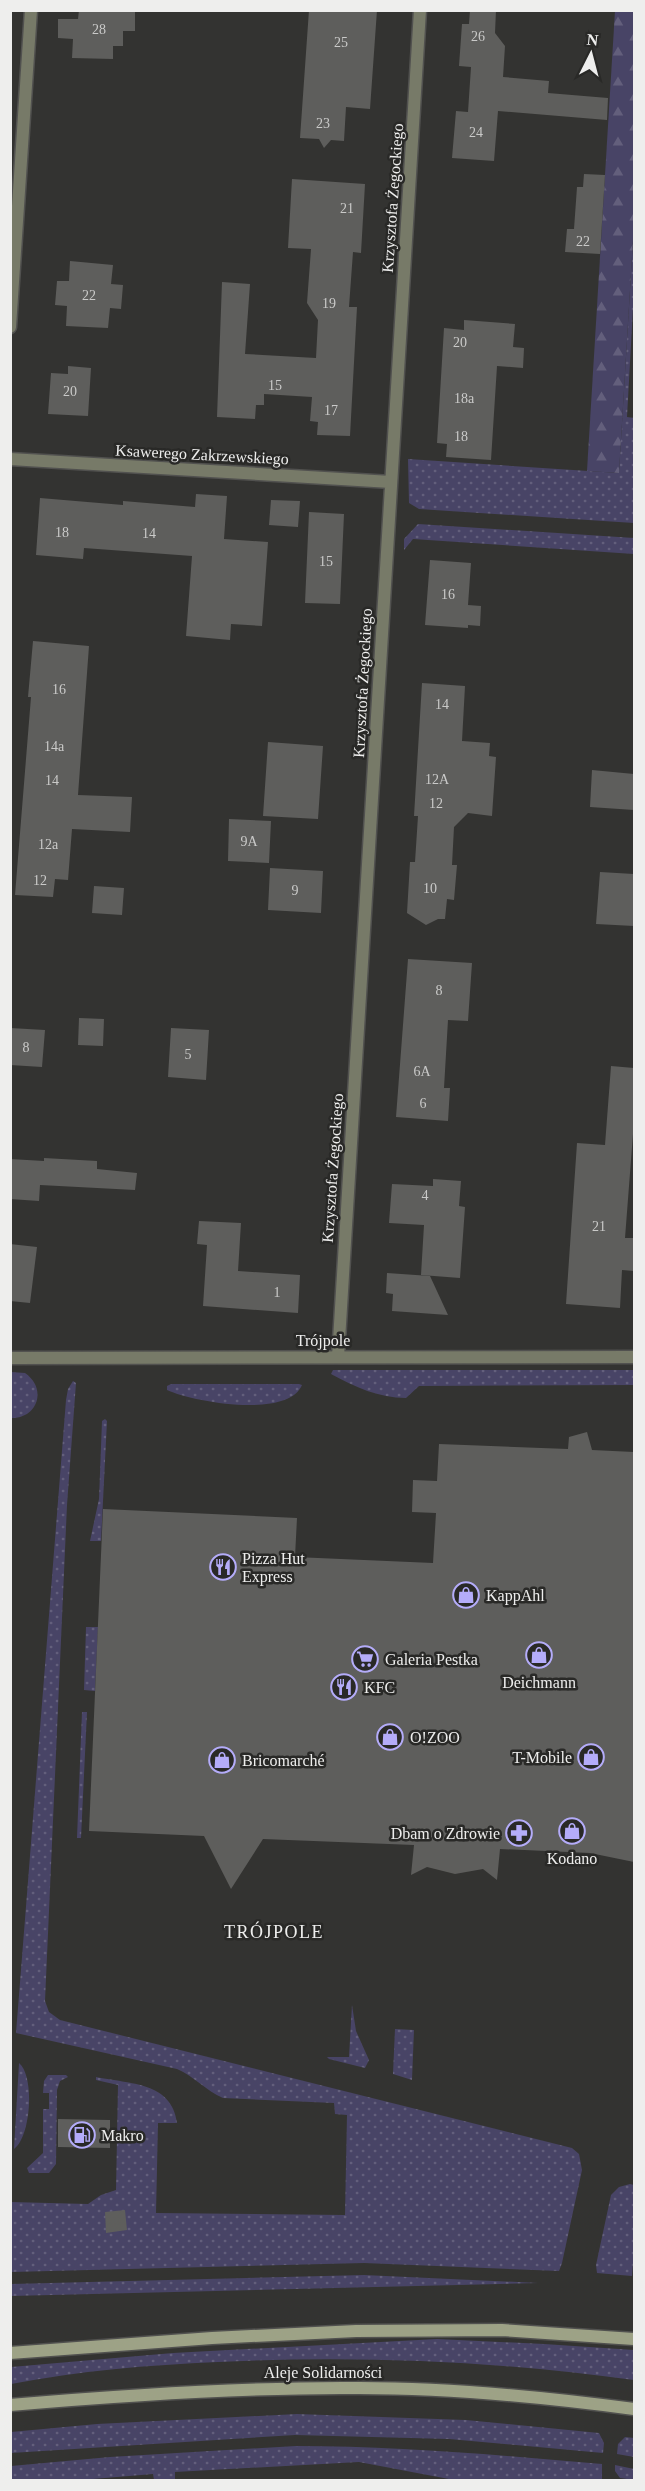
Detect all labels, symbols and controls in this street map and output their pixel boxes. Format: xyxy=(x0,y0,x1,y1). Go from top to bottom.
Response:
house number: 28 xyxy=(92,22,106,37)
north arrow xyxy=(561,24,621,84)
house number: 26 xyxy=(471,29,485,44)
text: N xyxy=(586,31,600,49)
house number: 25 xyxy=(334,35,348,50)
house number: 23 xyxy=(316,116,330,131)
street label: Krzysztofa Żegockiego xyxy=(379,123,407,273)
house number: 24 xyxy=(469,125,483,140)
house number: 21 xyxy=(340,201,354,216)
house number: 22 xyxy=(576,234,590,249)
house number: 22 xyxy=(82,288,96,303)
house number: 19 xyxy=(322,296,336,311)
house number: 20 xyxy=(453,335,467,350)
house number: 15 xyxy=(268,378,282,393)
house number: 20 xyxy=(63,384,77,399)
house number: 18a xyxy=(454,391,475,406)
house number: 17 xyxy=(324,403,338,418)
house number: 18 xyxy=(454,429,468,444)
street label: Ksawerego Zakrzewskiego xyxy=(115,441,289,469)
house number: 18 xyxy=(55,525,69,540)
house number: 14 xyxy=(142,526,156,541)
house number: 15 xyxy=(319,554,333,569)
house number: 16 xyxy=(441,587,455,602)
street label: Krzysztofa Żegockiego xyxy=(350,608,376,758)
house number: 16 xyxy=(52,682,66,697)
house number: 14 xyxy=(435,697,449,712)
house number: 14a xyxy=(44,739,65,754)
house number: 12A xyxy=(425,772,450,787)
house number: 14 xyxy=(45,773,59,788)
house number: 12 xyxy=(429,796,443,811)
house number: 9A xyxy=(240,834,258,849)
house number: 12a xyxy=(38,837,59,852)
house number: 12 xyxy=(33,873,47,888)
house number: 10 xyxy=(423,881,437,896)
house number: 9 xyxy=(292,883,299,898)
house number: 8 xyxy=(436,983,443,998)
house number: 8 xyxy=(23,1040,30,1055)
house number: 5 xyxy=(185,1047,192,1062)
house number: 6A xyxy=(413,1064,431,1079)
street label: Krzysztofa Żegockiego xyxy=(319,1093,347,1243)
house number: 6 xyxy=(420,1096,427,1111)
house number: 4 xyxy=(422,1188,429,1203)
house number: 21 xyxy=(592,1219,606,1234)
house number: 1 xyxy=(274,1285,281,1300)
street label: Trójpole xyxy=(296,1332,350,1350)
place label: Pizza Hut Express xyxy=(242,1550,305,1586)
restaurant icon: Pizza Hut Express xyxy=(208,1552,238,1582)
shop icon: KappAhl xyxy=(451,1580,481,1610)
place label: KappAhl xyxy=(486,1587,545,1605)
shop icon: Deichmann xyxy=(524,1640,554,1670)
supermarket icon: Galeria Pestka xyxy=(350,1644,380,1674)
place label: Galeria Pestka xyxy=(385,1651,478,1668)
restaurant icon: KFC xyxy=(329,1672,359,1702)
place label: Deichmann xyxy=(502,1674,576,1691)
place label: KFC xyxy=(364,1679,395,1696)
shop icon: O!ZOO xyxy=(375,1722,405,1752)
place label: O!ZOO xyxy=(410,1729,460,1746)
shop icon: T-Mobile xyxy=(576,1742,606,1772)
shop icon: Bricomarché xyxy=(207,1745,237,1775)
place label: T-Mobile xyxy=(512,1749,572,1766)
place label: Bricomarché xyxy=(242,1752,325,1769)
shop icon: Kodano xyxy=(557,1816,587,1846)
pharmacy icon: Dbam o Zdrowie xyxy=(504,1818,534,1848)
place label: Dbam o Zdrowie xyxy=(391,1825,500,1842)
place label: Kodano xyxy=(547,1850,597,1867)
district label: TRÓJPOLE xyxy=(224,1921,324,1942)
fuel station icon: Makro xyxy=(67,2120,97,2150)
place label: Makro xyxy=(101,2127,144,2144)
street label: Aleje Solidarności xyxy=(264,2364,383,2382)

